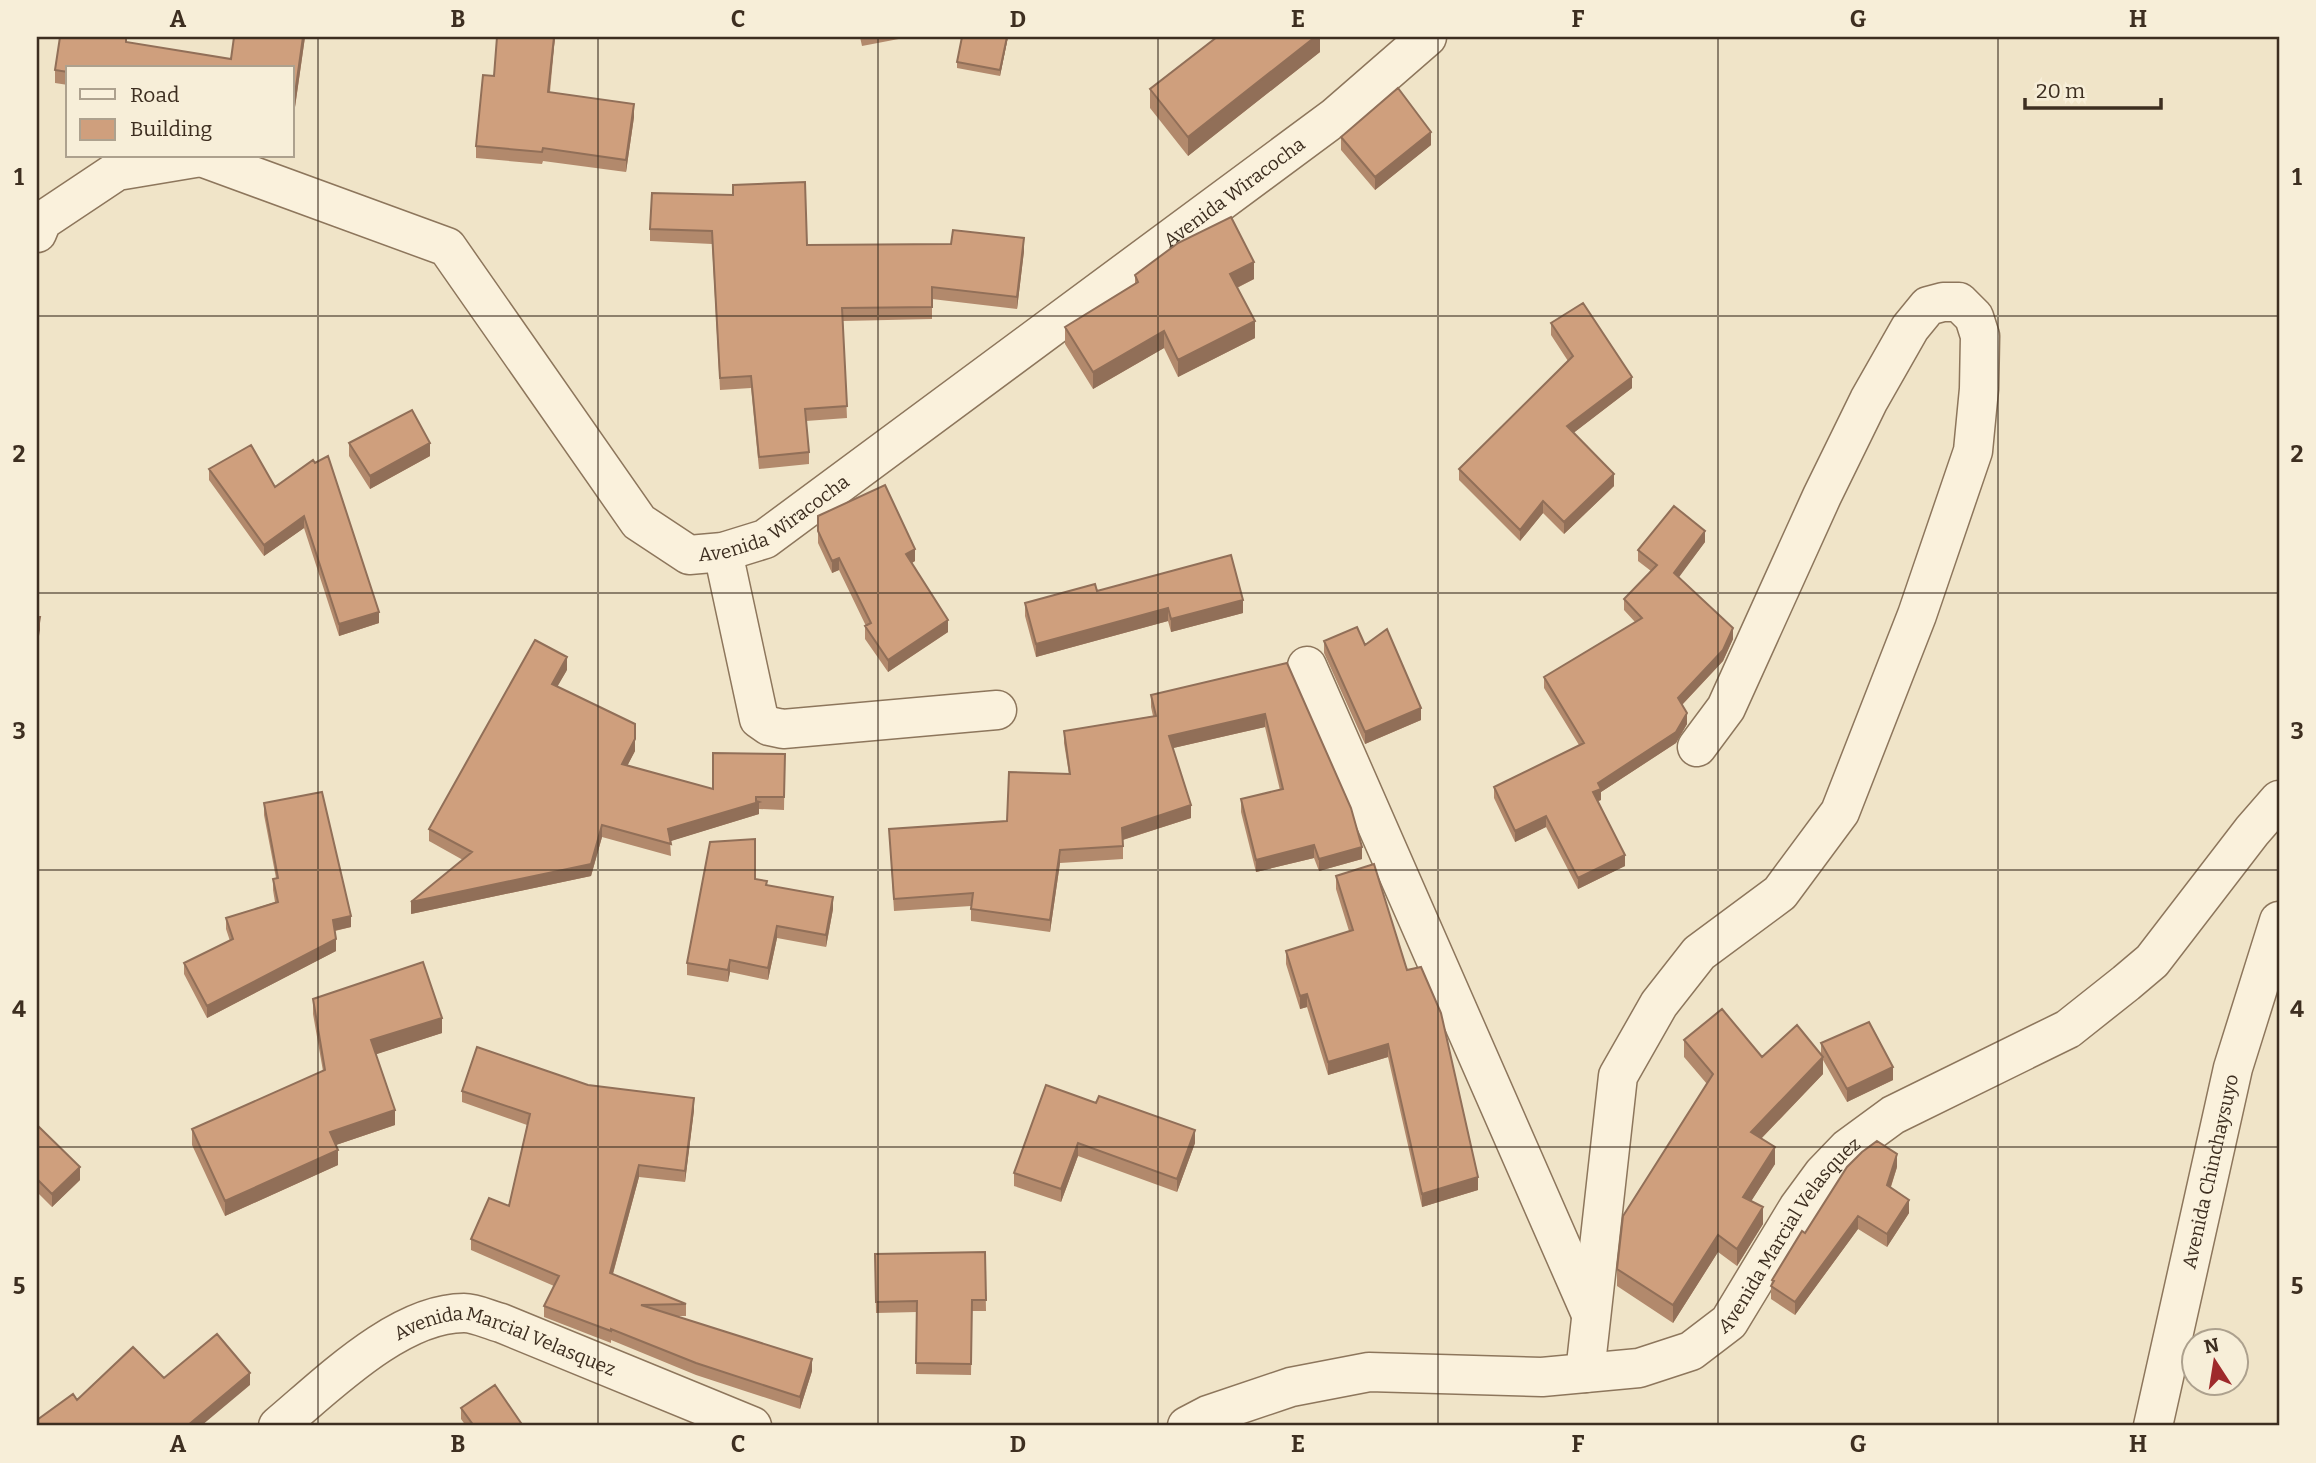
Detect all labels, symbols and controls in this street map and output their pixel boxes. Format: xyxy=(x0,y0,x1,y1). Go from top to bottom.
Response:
text: A xyxy=(170,5,187,33)
text: B xyxy=(451,5,465,33)
text: C xyxy=(731,5,745,33)
text: D xyxy=(1010,5,1026,33)
text: E xyxy=(1291,5,1305,33)
text: F xyxy=(1572,5,1585,33)
text: G xyxy=(1850,5,1867,33)
text: H xyxy=(2129,5,2147,33)
legend xyxy=(66,66,294,158)
scale bar xyxy=(2025,66,2162,110)
text: 20 m xyxy=(2036,78,2085,104)
text: Road xyxy=(130,82,179,108)
text: Building xyxy=(130,116,213,142)
street label: Avenida Wiracocha xyxy=(1159,132,1310,252)
text: 1 xyxy=(14,163,24,191)
text: 1 xyxy=(2292,163,2302,191)
text: 2 xyxy=(13,440,26,468)
text: 2 xyxy=(2291,440,2304,468)
street label: Avenida Wiracocha xyxy=(697,469,854,566)
text: 3 xyxy=(12,717,26,745)
text: 3 xyxy=(2290,717,2304,745)
text: 4 xyxy=(12,995,26,1023)
text: 4 xyxy=(2290,995,2304,1023)
street label: Avenida Chinchaysuyo xyxy=(2178,1072,2243,1271)
street label: Avenida Marcial Velasquez xyxy=(1714,1132,1865,1338)
text: 5 xyxy=(13,1272,25,1300)
text: 5 xyxy=(2291,1272,2303,1300)
street label: Avenida Marcial Velasquez xyxy=(390,1302,619,1381)
north arrow xyxy=(2180,1326,2250,1396)
text: N xyxy=(2202,1333,2221,1359)
text: A xyxy=(170,1430,187,1458)
text: B xyxy=(451,1430,465,1458)
text: C xyxy=(731,1430,745,1458)
text: D xyxy=(1010,1430,1026,1458)
text: E xyxy=(1291,1430,1305,1458)
text: F xyxy=(1572,1430,1585,1458)
text: G xyxy=(1850,1430,1867,1458)
text: H xyxy=(2129,1430,2147,1458)

